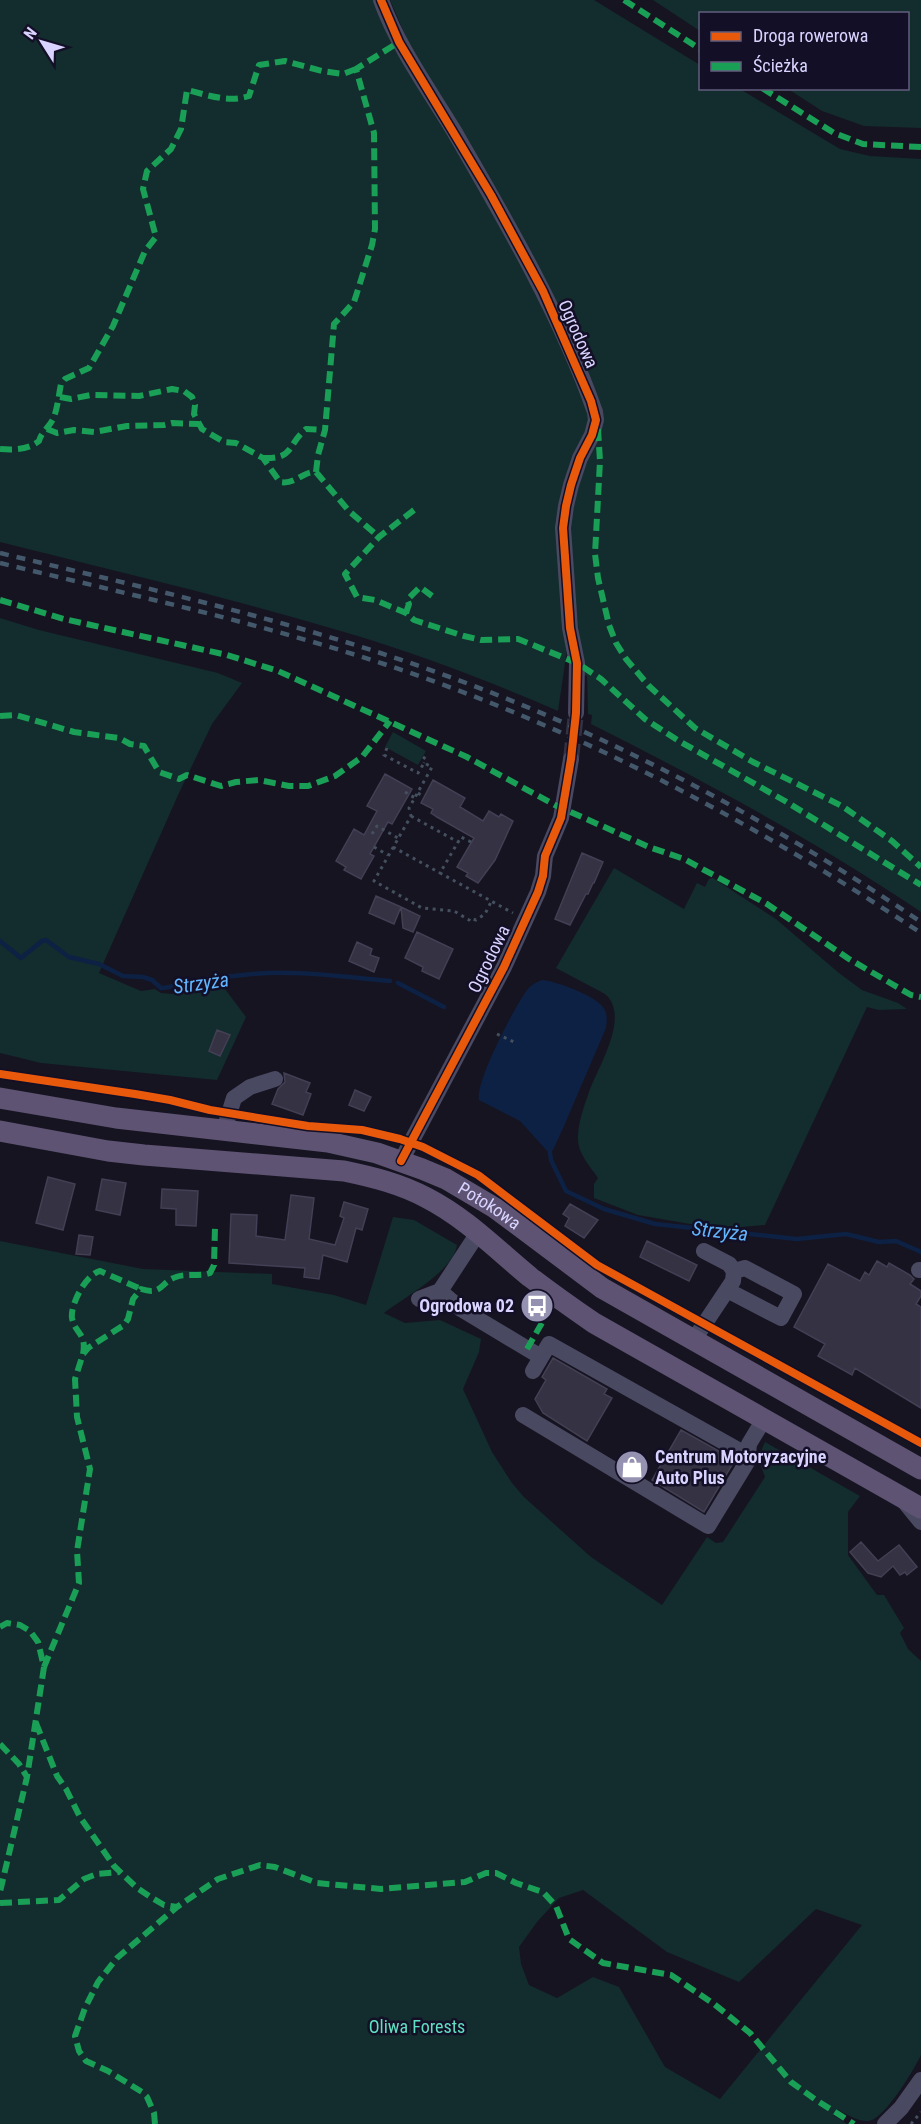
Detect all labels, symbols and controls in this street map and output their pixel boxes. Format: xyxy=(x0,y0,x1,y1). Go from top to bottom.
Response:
north arrow xyxy=(12,12,72,72)
legend xyxy=(699,12,909,90)
text: N xyxy=(20,24,41,43)
text: Droga rowerowa xyxy=(753,25,868,46)
text: Ścieżka xyxy=(753,55,808,76)
street label: Ogrodowa xyxy=(554,296,603,371)
street label: Ogrodowa xyxy=(463,922,514,996)
water label: Strzyża xyxy=(172,967,230,999)
street label: Potokowa xyxy=(454,1178,525,1234)
water label: Strzyża xyxy=(691,1216,749,1246)
bus stop icon: Ogrodowa 02 xyxy=(519,1288,555,1324)
place label: Ogrodowa 02 xyxy=(419,1295,514,1316)
place label: Centrum Motoryzacyjne Auto Plus xyxy=(655,1446,827,1488)
shop icon: Centrum Motoryzacyjne Auto Plus xyxy=(614,1449,650,1485)
park label: Oliwa Forests xyxy=(369,2016,465,2037)

